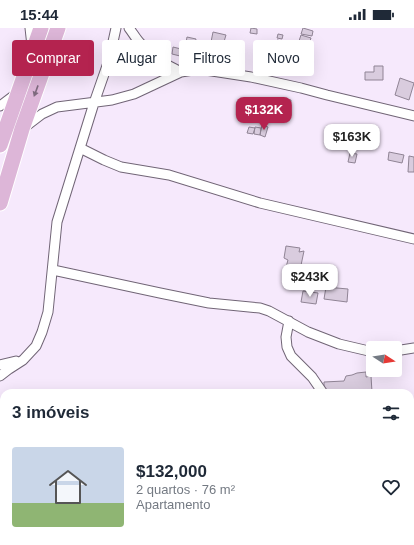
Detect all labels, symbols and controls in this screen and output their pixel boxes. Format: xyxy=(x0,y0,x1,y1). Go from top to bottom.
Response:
text: 15:44 xyxy=(20,6,58,23)
chip: Comprar xyxy=(12,40,94,76)
chip: Alugar xyxy=(102,40,171,76)
chip: Filtros xyxy=(179,40,245,76)
chip: Novo xyxy=(253,40,314,76)
one-way arrow xyxy=(32,86,38,98)
pin: $132K xyxy=(236,97,292,131)
text: $132K xyxy=(245,102,283,117)
pin: $163K xyxy=(324,124,380,158)
text: $163K xyxy=(333,129,371,144)
pin: $243K xyxy=(282,264,338,298)
text: $243K xyxy=(291,269,329,284)
north arrow xyxy=(366,341,402,377)
map controls xyxy=(366,341,402,377)
icon: filters xyxy=(380,402,402,424)
text: 3 imóveis xyxy=(12,403,90,422)
text: $132,000 xyxy=(136,462,207,481)
icon: home xyxy=(44,463,92,511)
icon: heart xyxy=(380,476,402,498)
text: 2 quartos · 76 m² xyxy=(136,482,235,497)
text: Apartamento xyxy=(136,497,210,512)

